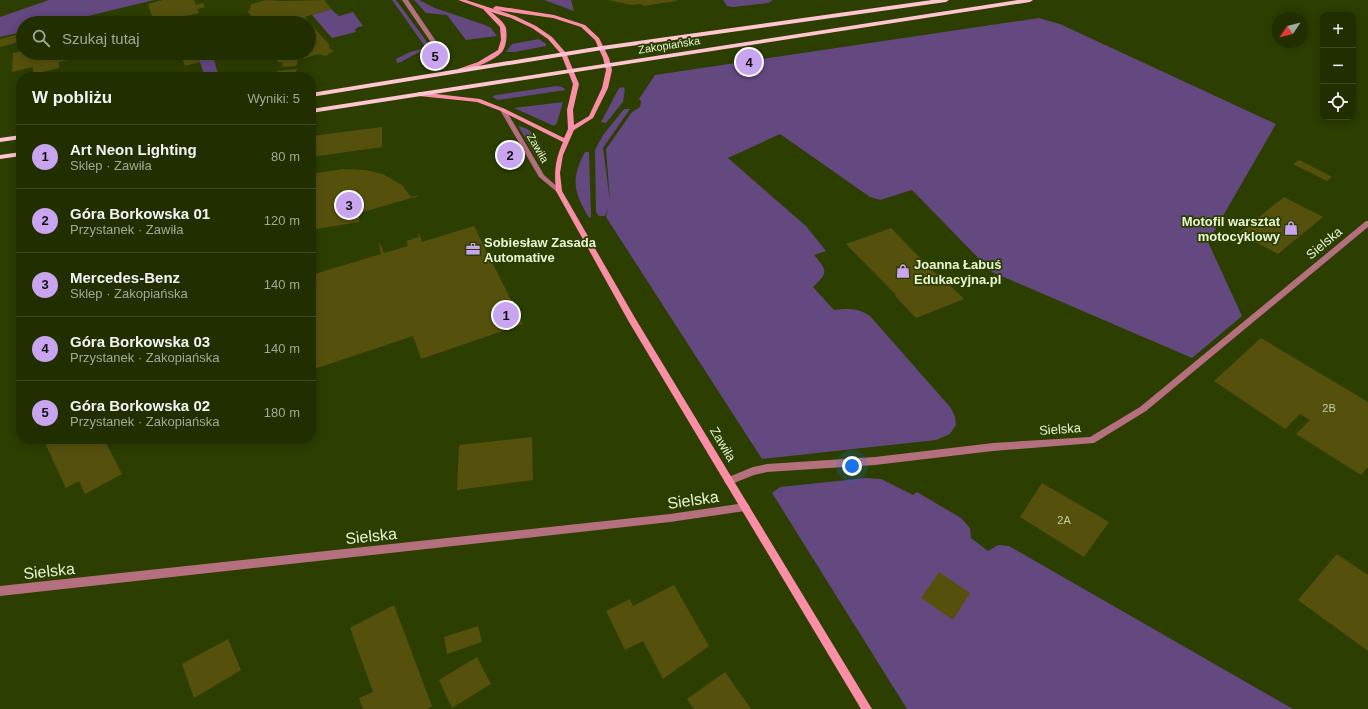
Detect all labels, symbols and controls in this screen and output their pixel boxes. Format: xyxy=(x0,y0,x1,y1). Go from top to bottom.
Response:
north arrow xyxy=(1272,12,1308,48)
map controls xyxy=(1320,12,1356,120)
button: + xyxy=(1320,12,1356,48)
search box xyxy=(16,16,316,60)
icon: search xyxy=(30,27,52,49)
text: Szukaj tutaj xyxy=(62,30,140,47)
street label: Zakopiańska xyxy=(637,34,702,56)
pin: 5 xyxy=(422,41,448,71)
pin: 4 xyxy=(736,47,762,77)
button: − xyxy=(1320,48,1356,84)
button: locate xyxy=(1320,84,1356,120)
text: W pobliżu xyxy=(32,88,112,107)
text: Wyniki: 5 xyxy=(247,91,300,106)
street label: Zawiła xyxy=(525,131,552,166)
pin: 2 xyxy=(497,140,523,170)
text: Art Neon Lighting xyxy=(70,141,197,158)
text: 1 xyxy=(41,149,49,164)
text: 80 m xyxy=(271,149,300,164)
text: Sklep · Zawiła xyxy=(70,158,152,173)
pin: 3 xyxy=(336,190,362,220)
text: Góra Borkowska 01 xyxy=(70,205,210,222)
text: 2 xyxy=(41,213,49,228)
text: 120 m xyxy=(264,213,300,228)
place label: Motofil warsztat motocyklowy xyxy=(1182,214,1281,244)
shop icon: Motofil warsztat motocyklowy xyxy=(1283,220,1299,236)
text: Przystanek · Zawiła xyxy=(70,222,183,237)
street label: Sielska xyxy=(1303,223,1345,262)
place label: Sobiesław Zasada Automative xyxy=(484,235,597,265)
office icon: Sobiesław Zasada Automative xyxy=(465,241,481,257)
place label: Joanna Łabuś Edukacyjna.pl xyxy=(914,257,1001,287)
shop icon: Joanna Łabuś Edukacyjna.pl xyxy=(895,263,911,279)
text: Mercedes-Benz xyxy=(70,269,180,286)
text: 3 xyxy=(41,277,49,292)
text: 140 m xyxy=(264,277,300,292)
text: Sklep · Zakopiańska xyxy=(70,286,188,301)
pin: 1 xyxy=(493,300,519,330)
text: Góra Borkowska 03 xyxy=(70,333,210,350)
text: 4 xyxy=(41,341,49,356)
text: 140 m xyxy=(264,341,300,356)
text: Przystanek · Zakopiańska xyxy=(70,350,220,365)
text: Góra Borkowska 02 xyxy=(70,397,210,414)
house number: 2B xyxy=(1322,402,1336,414)
text: 5 xyxy=(41,405,49,420)
text: 180 m xyxy=(264,405,300,420)
text: Przystanek · Zakopiańska xyxy=(70,414,220,429)
street label: Sielska xyxy=(1039,420,1082,438)
street label: Zawiła xyxy=(707,424,739,465)
your location xyxy=(842,456,862,476)
street label: Sielska xyxy=(666,488,720,512)
house number: 2A xyxy=(1057,514,1071,526)
street label: Sielska xyxy=(344,525,398,547)
street label: Sielska xyxy=(22,560,76,582)

